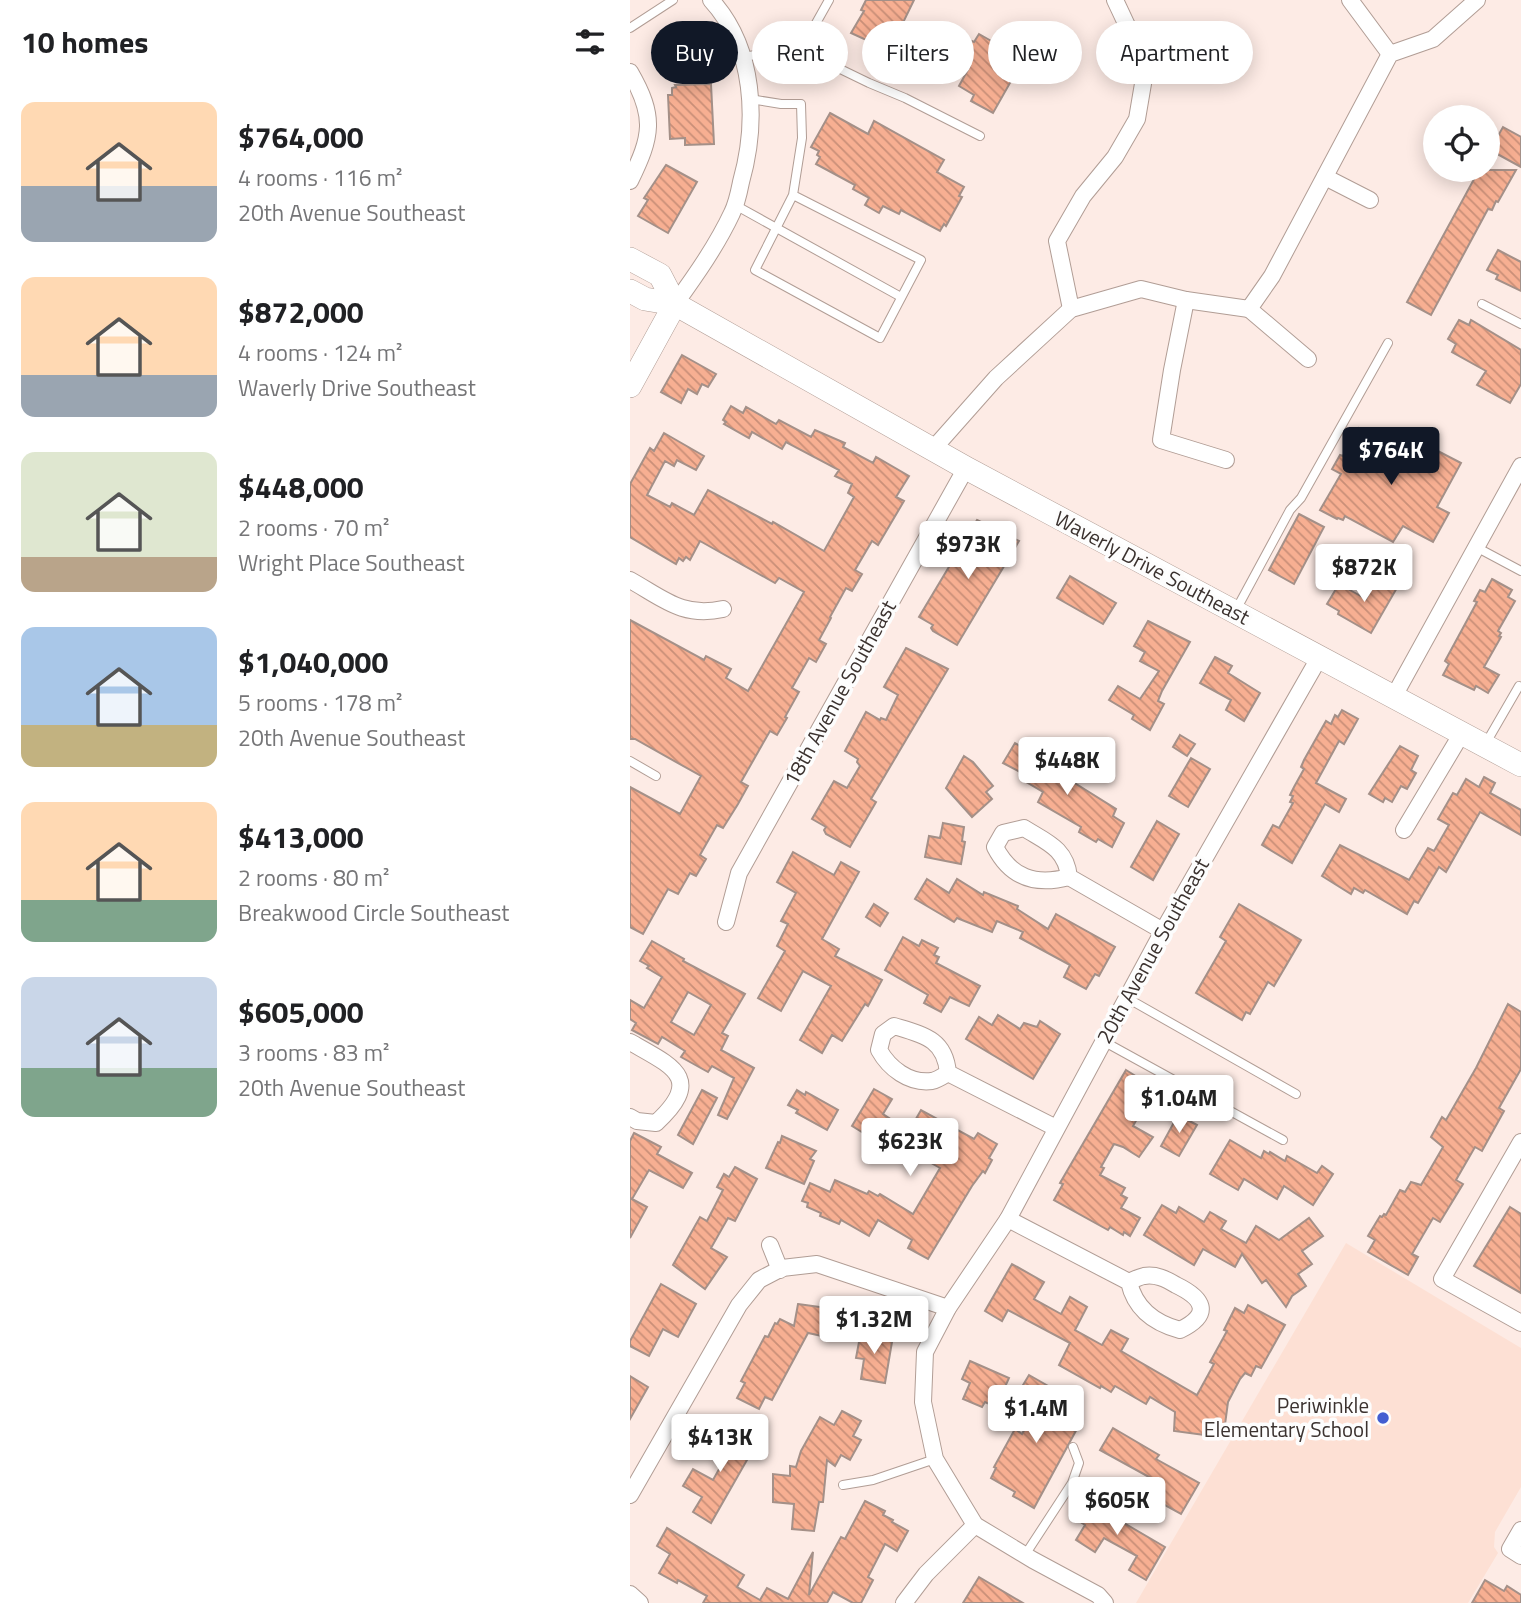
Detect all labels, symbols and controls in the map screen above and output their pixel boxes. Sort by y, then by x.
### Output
text: 10 homes [21,19,148,65]
chip: Buy [651,21,738,84]
chip: Rent [752,21,848,84]
chip: Filters [862,21,974,84]
chip: New [988,21,1082,84]
chip: Apartment [1096,21,1253,84]
icon: filters [571,23,609,61]
map controls [1423,105,1500,182]
button: locate [1423,105,1500,182]
text: $764,000 [238,114,364,160]
icon: home [77,130,161,214]
text: 4 rooms · 116 m² [238,160,402,195]
text: 20th Avenue Southeast [238,195,465,230]
text: $872,000 [238,289,364,335]
icon: home [77,305,161,389]
text: 4 rooms · 124 m² [238,335,402,370]
text: Waverly Drive Southeast [238,370,476,405]
pin: $764K [1342,428,1440,487]
text: $764K [1358,432,1424,467]
text: $448,000 [238,464,364,510]
icon: home [77,480,161,564]
street label: Waverly Drive Southeast [1049,502,1256,633]
text: 2 rooms · 70 m² [238,510,389,545]
pin: $973K [919,522,1017,581]
text: $973K [935,526,1001,561]
pin: $872K [1315,544,1413,604]
text: Wright Place Southeast [238,545,464,580]
text: $872K [1331,549,1397,584]
street label: 18th Avenue Southeast [775,593,904,791]
text: $1,040,000 [238,639,388,685]
icon: home [77,655,161,739]
text: 5 rooms · 178 m² [238,685,402,720]
text: 20th Avenue Southeast [238,720,465,755]
pin: $448K [1018,738,1116,797]
text: $448K [1034,742,1100,777]
text: $413,000 [238,814,364,860]
icon: home [77,830,161,914]
street label: 20th Avenue Southeast [1088,851,1217,1049]
text: 2 rooms · 80 m² [238,860,389,895]
text: Breakwood Circle Southeast [238,895,509,930]
text: $605,000 [238,989,364,1035]
icon: home [77,1005,161,1089]
text: 3 rooms · 83 m² [238,1035,389,1070]
text: 20th Avenue Southeast [238,1070,465,1105]
pin: $1.04M [1122,1076,1236,1135]
text: $1.04M [1140,1080,1218,1115]
pin: $623K [861,1118,959,1178]
text: $623K [877,1123,943,1158]
pin: $1.32M [817,1296,931,1356]
text: $1.32M [835,1301,913,1336]
pin: $1.4M [987,1386,1085,1445]
place label: Periwinkle Elementary School [1204,1389,1369,1445]
text: $1.4M [1004,1390,1068,1425]
marker: Periwinkle Elementary School [1375,1410,1391,1426]
pin: $413K [671,1414,769,1474]
text: $413K [687,1419,753,1454]
pin: $605K [1068,1478,1166,1537]
text: $605K [1084,1482,1150,1517]

